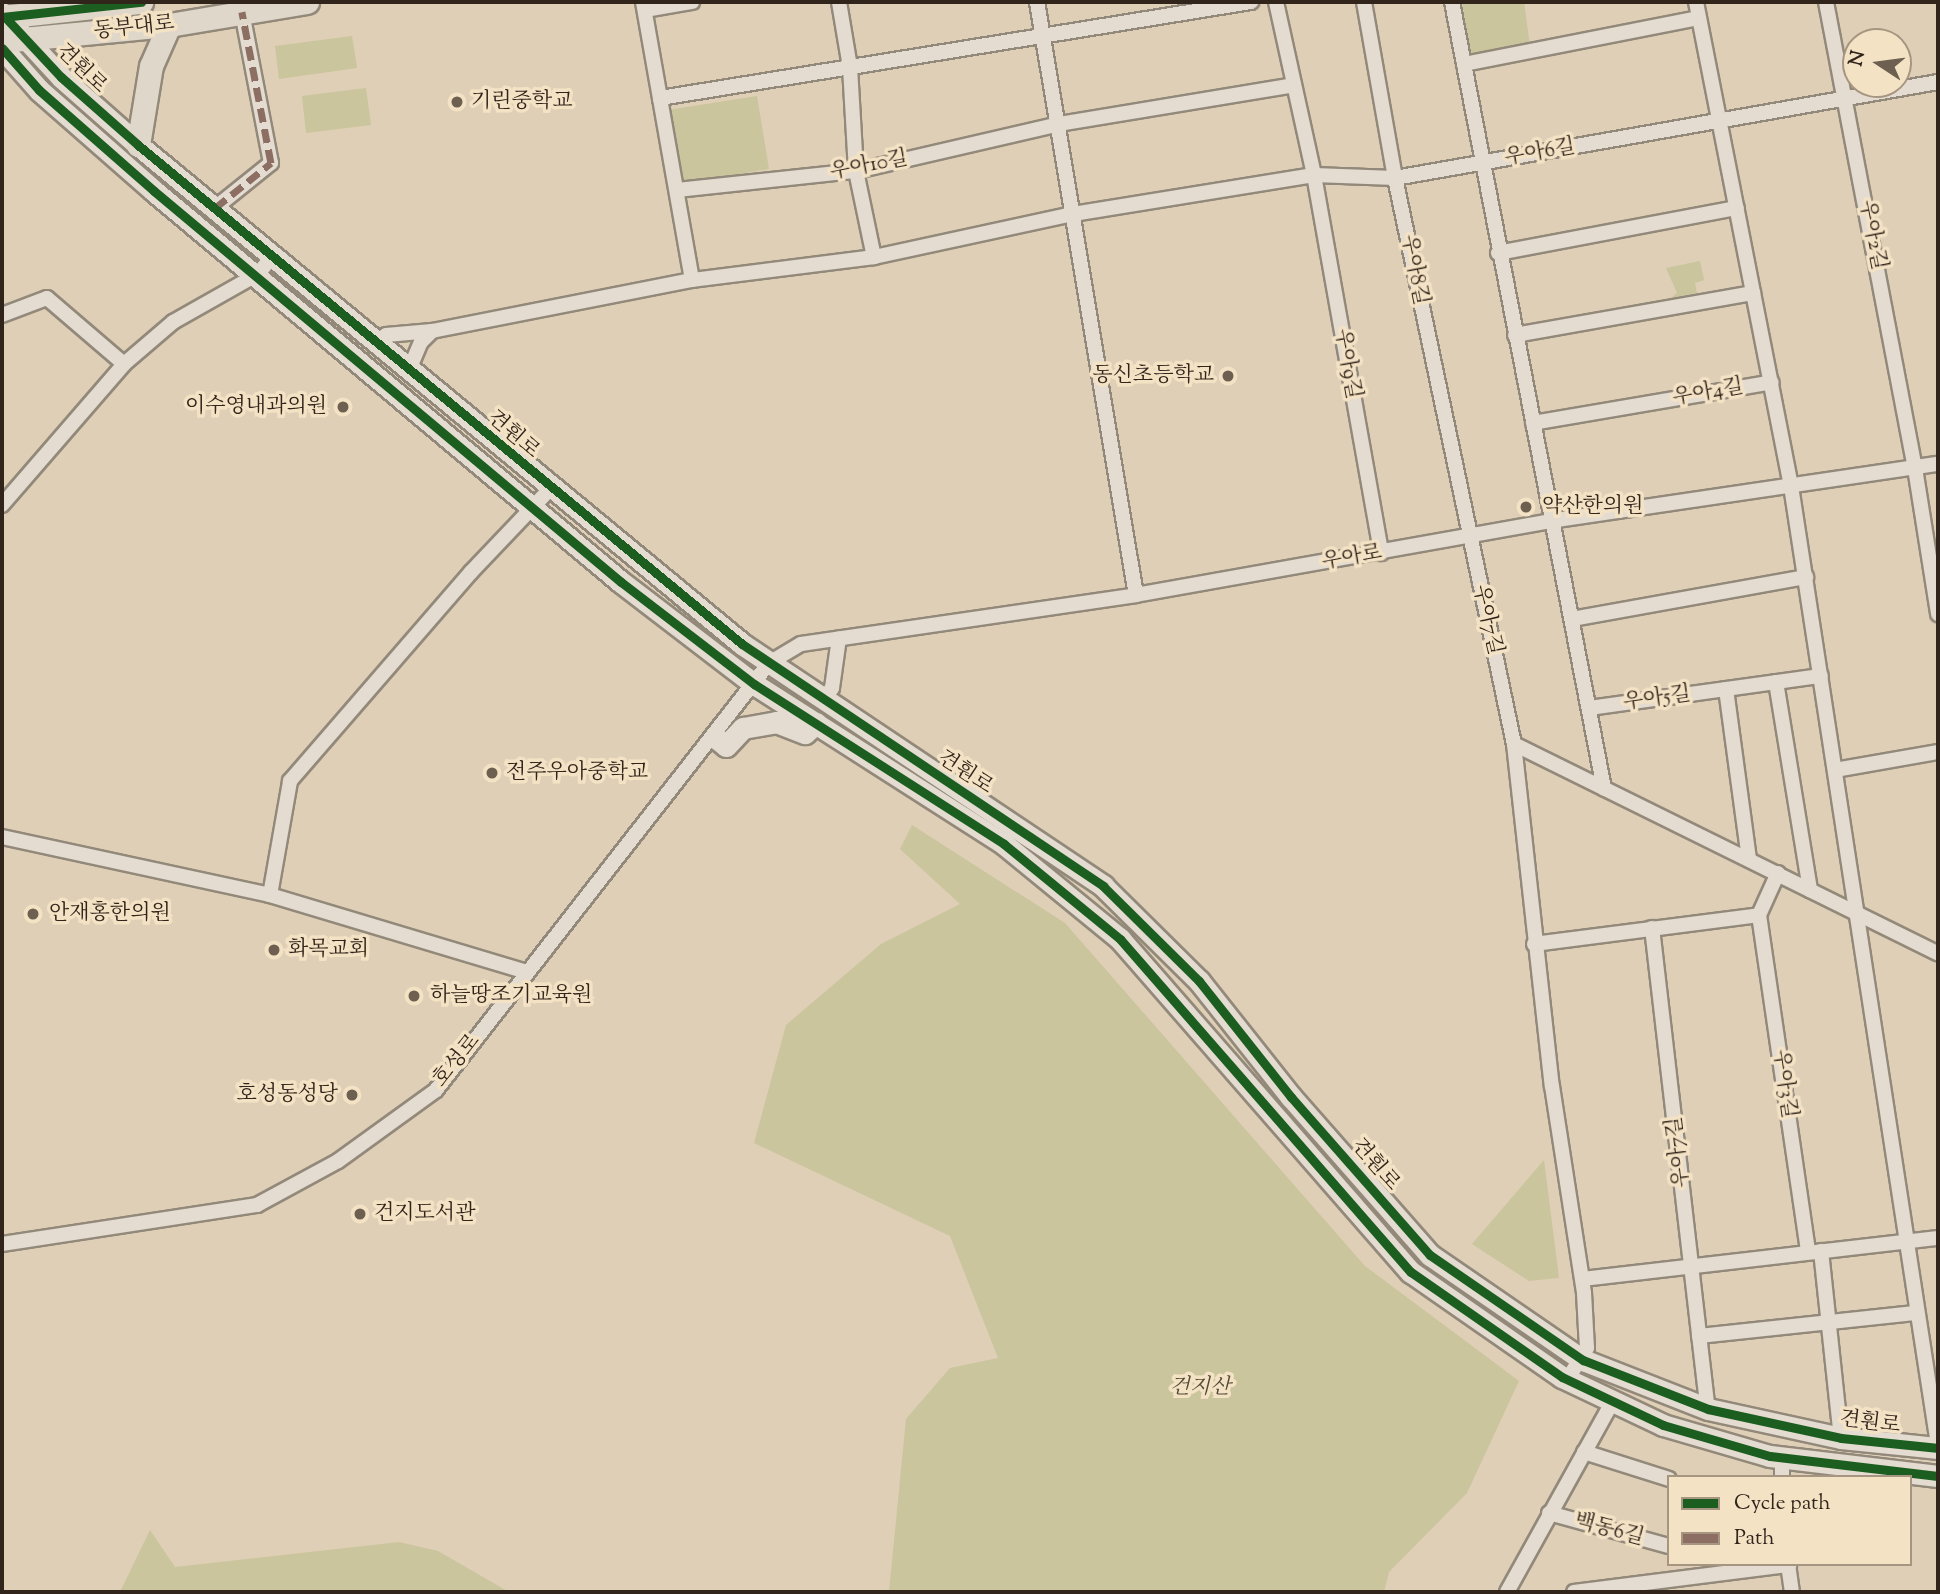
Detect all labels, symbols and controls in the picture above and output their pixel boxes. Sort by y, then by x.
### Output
street label: 동부대로 [92,11,176,45]
north arrow [1842,28,1912,98]
street label: 견훤로 [50,39,112,99]
text: N [1843,48,1873,69]
place label: 기린중학교 [471,89,572,115]
marker: 기린중학교 [449,94,465,110]
street label: 우아6길 [1503,134,1577,172]
street label: 우아10길 [828,146,910,186]
street label: 우아2길 [1853,198,1891,272]
street label: 우아8길 [1395,233,1433,307]
street label: 우아9길 [1328,327,1366,401]
place label: 동신초등학교 [1092,363,1214,389]
marker: 동신초등학교 [1220,368,1236,384]
street label: 우아4길 [1671,374,1745,412]
place label: 이수영내과의원 [185,394,327,420]
marker: 이수영내과의원 [333,397,353,417]
street label: 견훤로 [482,406,544,464]
place label: 약산한의원 [1542,494,1643,520]
marker: 약산한의원 [1516,497,1536,517]
street label: 우아로 [1320,540,1384,576]
street label: 우아7길 [1467,582,1507,658]
street label: 우아5길 [1622,682,1692,716]
street label: 견훤로 [933,746,997,800]
place label: 전주우아중학교 [506,760,648,786]
marker: 전주우아중학교 [484,765,500,781]
place label: 안재홍한의원 [49,901,171,927]
marker: 안재홍한의원 [23,904,43,924]
place label: 화목교회 [288,937,369,963]
marker: 화목교회 [266,942,282,958]
place label: 하늘땅조기교육원 [430,983,592,1009]
marker: 하늘땅조기교육원 [404,986,424,1006]
street label: 호성로 [428,1029,486,1093]
street label: 우아3길 [1767,1048,1801,1120]
place label: 호성동성당 [237,1082,338,1108]
marker: 호성동성당 [344,1087,360,1103]
street label: 우아7길 [1662,1115,1696,1189]
street label: 견훤로 [1346,1134,1404,1196]
place label: 건지도서관 [374,1201,475,1227]
marker: 건지도서관 [352,1206,368,1222]
park label: 건지산 [1170,1375,1230,1401]
street label: 견훤로 [1838,1407,1902,1439]
legend [1667,1475,1912,1566]
text: Cycle path [1734,1489,1831,1519]
street label: 백동6길 [1571,1509,1647,1551]
text: Path [1734,1524,1775,1554]

